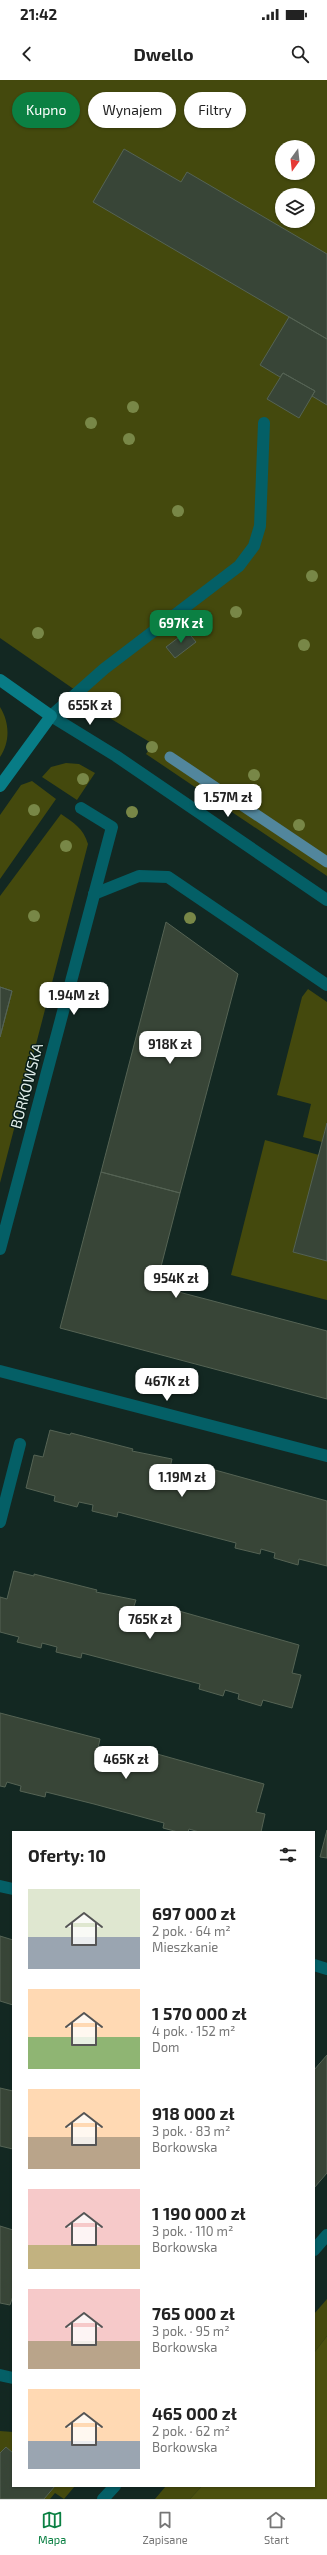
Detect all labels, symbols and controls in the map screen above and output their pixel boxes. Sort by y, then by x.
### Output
text: 21:42 [20,5,57,23]
icon: back [16,43,38,65]
text: Dwello [133,43,194,65]
icon: search [289,43,311,65]
chip: Kupno [12,92,80,128]
chip: Wynajem [88,92,176,128]
chip: Filtry [184,92,246,128]
north arrow [275,140,315,180]
map controls [275,140,315,228]
button: layers [275,188,315,228]
pin: 697K zł [144,610,218,644]
text: 697K zł [159,615,203,631]
pin: 655K zł [53,692,127,726]
text: 655K zł [68,697,112,713]
pin: 1.57M zł [187,784,269,818]
text: 1.57M zł [203,789,253,805]
pin: 1.94M zł [33,982,115,1016]
text: 1.94M zł [49,987,99,1003]
pin: 918K zł [133,1031,207,1065]
text: 918K zł [148,1036,192,1052]
street label: BORKOWSKA [6,1040,46,1131]
pin: 954K zł [139,1265,213,1299]
text: 954K zł [153,1270,199,1286]
pin: 467K zł [130,1368,204,1402]
text: 467K zł [144,1373,190,1389]
pin: 1.19M zł [141,1464,223,1498]
text: 1.19M zł [158,1469,206,1485]
pin: 765K zł [113,1606,187,1640]
text: 765K zł [128,1611,172,1627]
pin: 465K zł [89,1746,163,1780]
text: 465K zł [103,1751,149,1767]
icon: filters [277,1844,299,1866]
text: Oferty: 10 [28,1845,106,1865]
text: 697 000 zł [152,1903,236,1923]
icon: home [60,1905,108,1953]
text: 2 pok. · 64 m² [152,1923,231,1939]
text: Mieszkanie [152,1939,218,1955]
text: 1 570 000 zł [152,2003,247,2023]
icon: home [60,2005,108,2053]
text: 4 pok. · 152 m² [152,2023,235,2039]
text: Dom [152,2039,179,2055]
text: 918 000 zł [152,2103,235,2123]
icon: home [60,2105,108,2153]
text: 3 pok. · 83 m² [152,2123,230,2139]
text: Borkowska [152,2139,218,2155]
text: 1 190 000 zł [152,2203,246,2223]
icon: home [60,2205,108,2253]
text: 3 pok. · 110 m² [152,2223,233,2239]
text: Borkowska [152,2239,218,2255]
text: 765 000 zł [152,2303,235,2323]
icon: home [60,2305,108,2353]
text: 3 pok. · 95 m² [152,2323,230,2339]
text: Borkowska [152,2339,218,2355]
text: 465 000 zł [152,2403,237,2423]
icon: home [60,2405,108,2453]
text: 2 pok. · 62 m² [152,2423,230,2439]
text: Borkowska [152,2439,218,2455]
tab: Mapa [38,2509,66,2546]
tab: Zapisane [142,2509,188,2546]
tab: Start [264,2509,289,2546]

